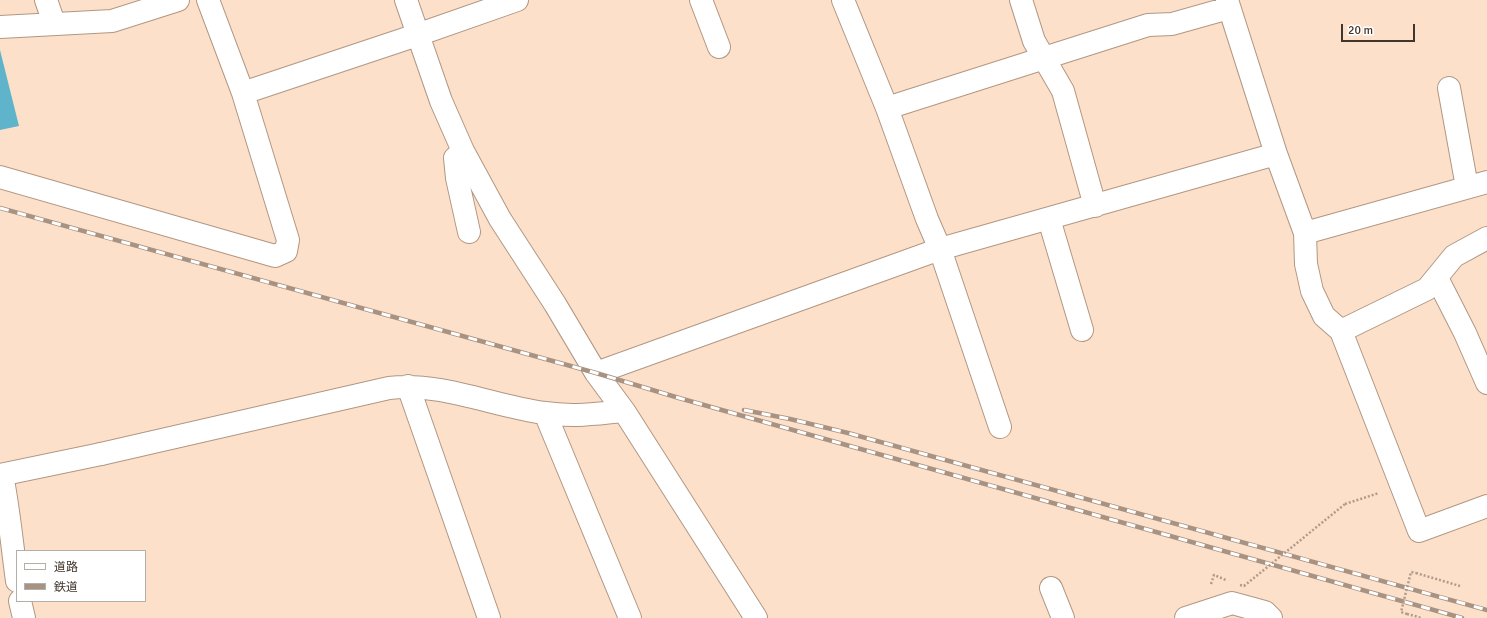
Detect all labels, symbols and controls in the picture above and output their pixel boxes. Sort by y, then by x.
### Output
scale bar [1343,16,1417,42]
text: 20 m [1348,23,1373,38]
legend [16,550,146,602]
text: 道路 [54,560,78,575]
text: 鉄道 [54,580,78,595]

